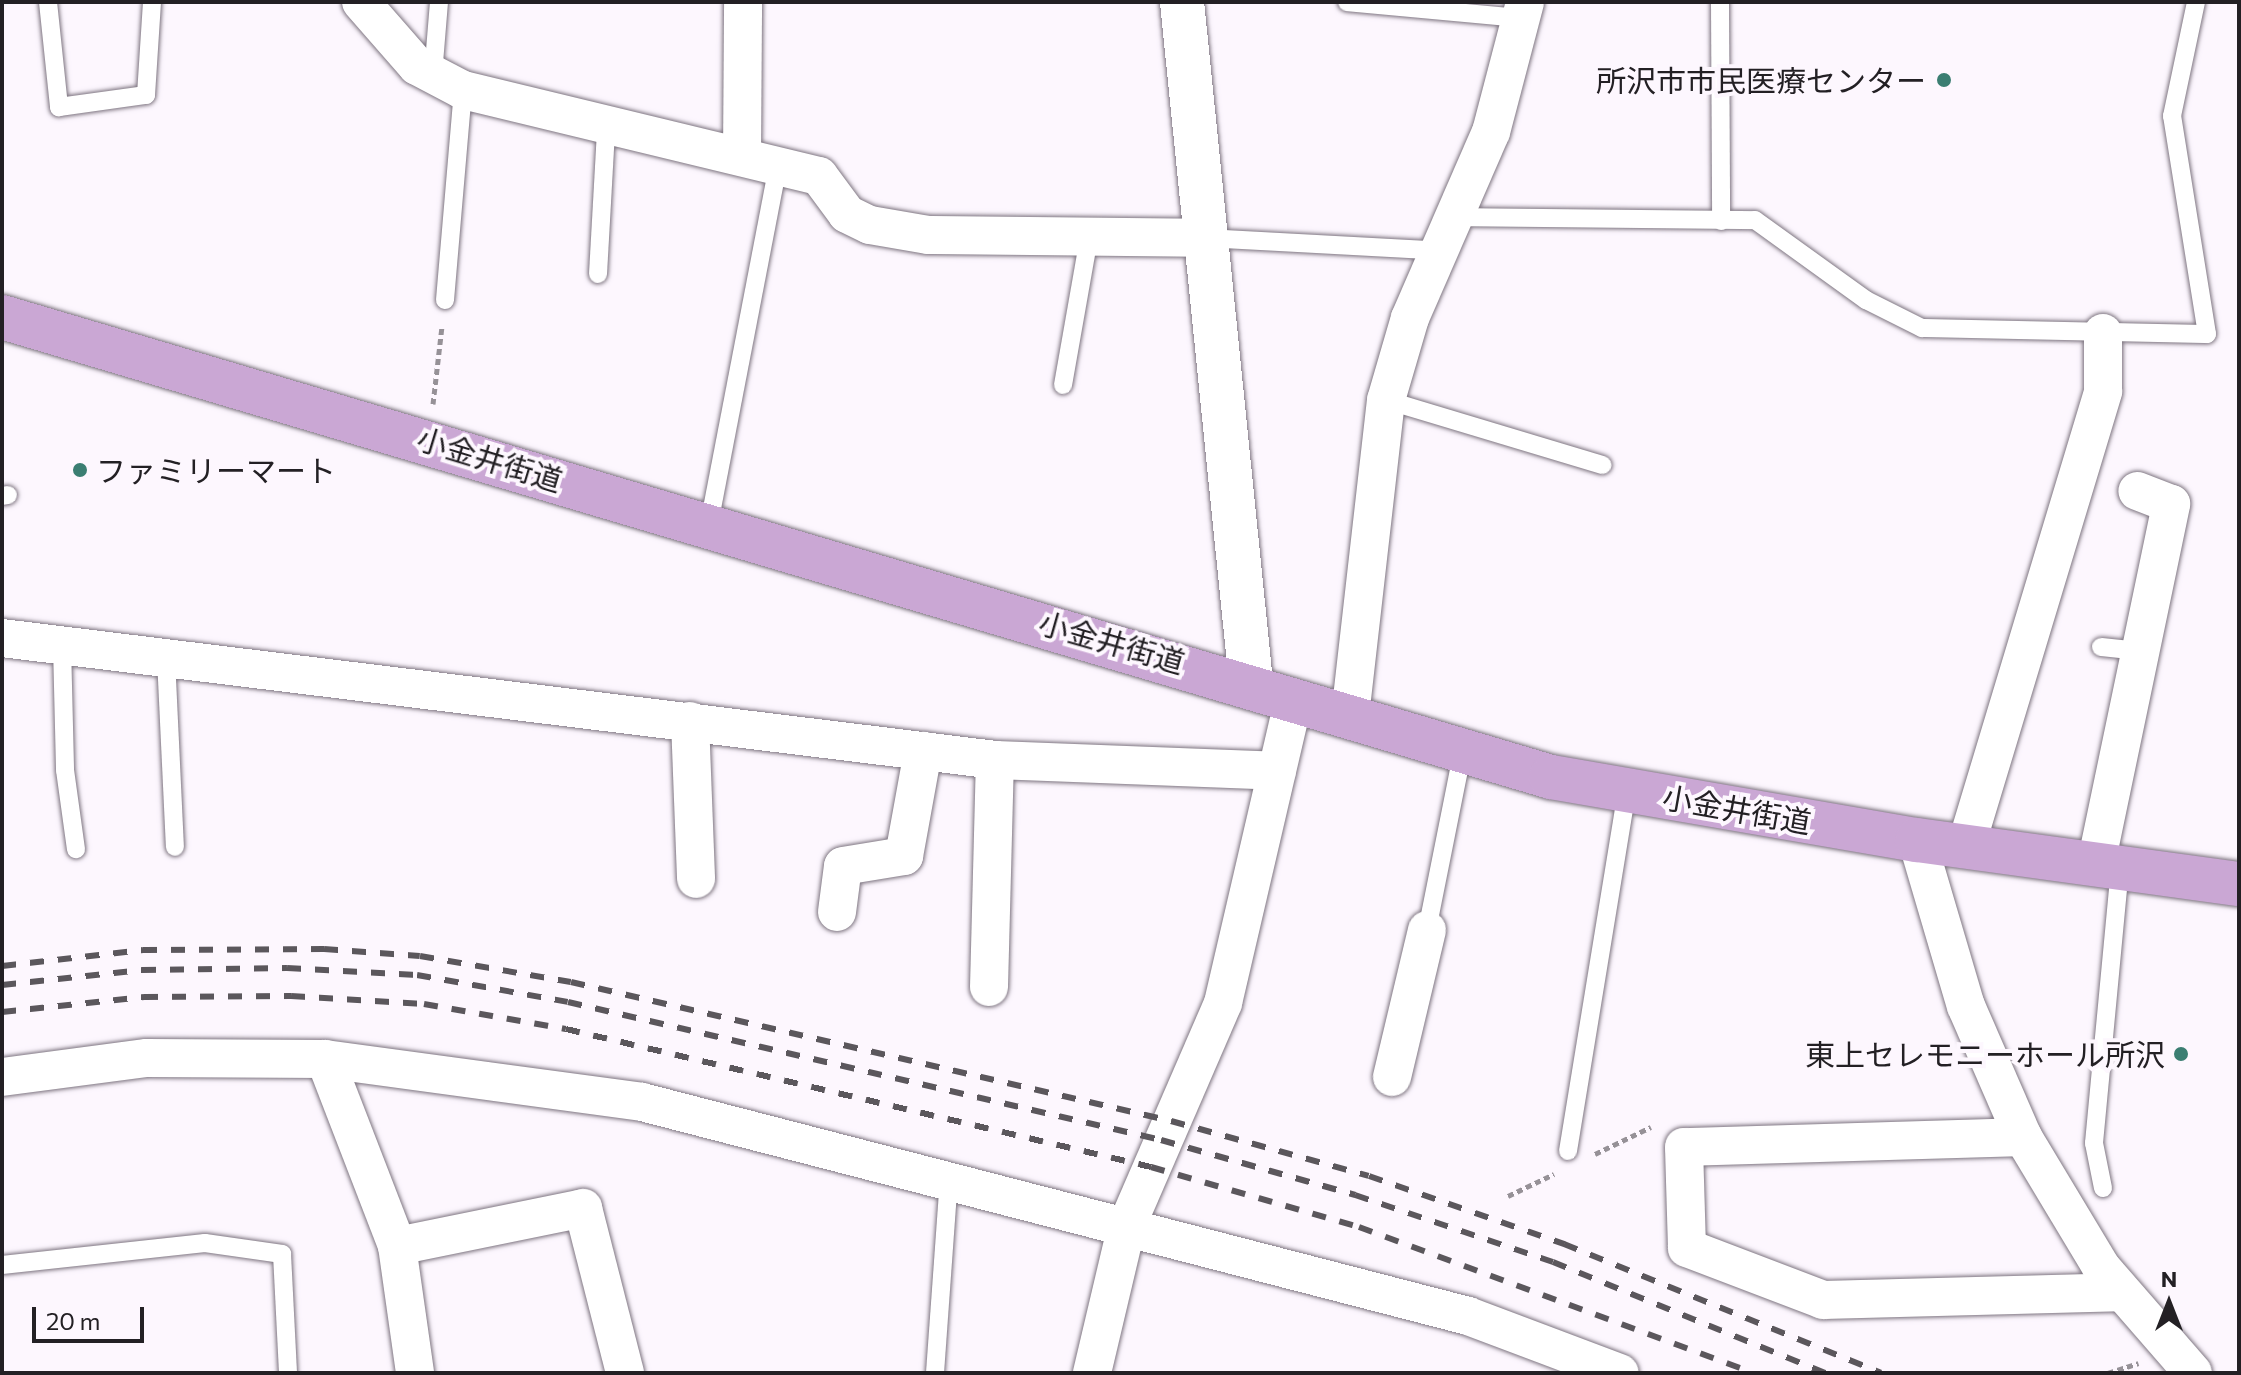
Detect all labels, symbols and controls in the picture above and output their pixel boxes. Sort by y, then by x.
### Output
place label: 所沢市市民医療センター [1596,62,1926,98]
marker: 所沢市市民医療センター [1933,69,1955,91]
street label: 小金井街道 [413,420,567,498]
place label: ファミリーマート [96,452,336,488]
marker: ファミリーマート [71,461,89,479]
street label: 小金井街道 [1035,604,1189,680]
street label: 小金井街道 [1660,778,1814,840]
place label: 東上セレモニーホール所沢 [1805,1036,2165,1072]
marker: 東上セレモニーホール所沢 [2172,1045,2190,1063]
north arrow [2129,1263,2209,1343]
text: N [2161,1265,2177,1292]
scale bar [36,1291,148,1341]
text: 20 m [46,1306,100,1335]

